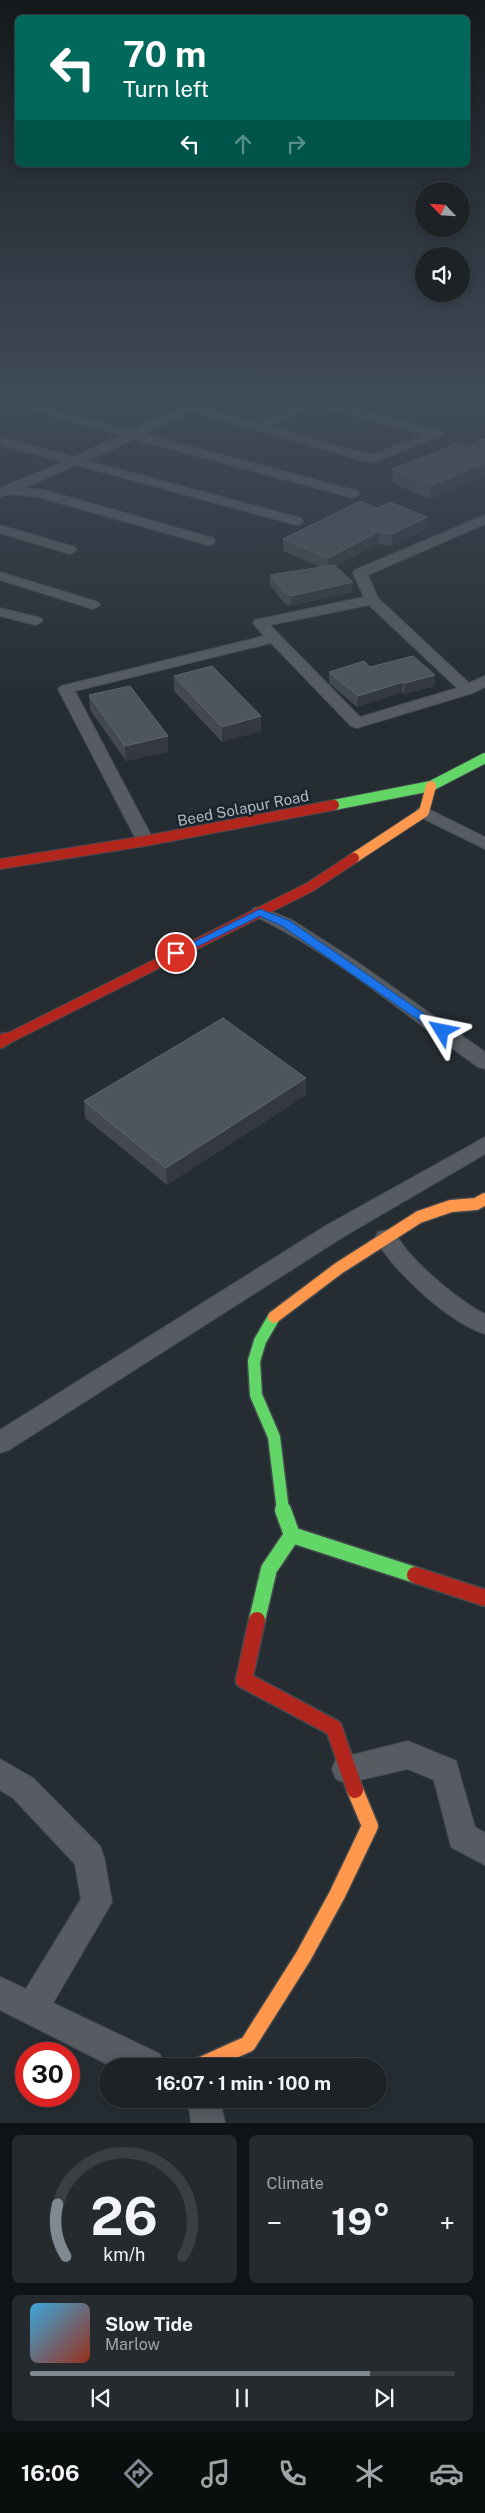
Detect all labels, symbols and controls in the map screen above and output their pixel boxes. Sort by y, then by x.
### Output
text: 70 m [123,34,206,75]
icon: left [40,35,105,100]
text: Turn left [123,76,209,102]
icon: left [176,130,204,158]
icon: ahead [229,130,257,158]
icon: right [282,130,310,158]
north arrow [415,182,470,238]
map controls [415,182,470,302]
button: sound [415,247,470,302]
street label: Beed Solapur Road [176,787,310,829]
pin [155,932,197,974]
icon: arrive [162,939,190,967]
position arrow [415,1004,467,1056]
speed limit sign: 30 [15,2042,80,2107]
text: 16:07 · 1 min · 100 m [155,2072,331,2094]
text: Climate [267,2174,324,2193]
text: 26 [91,2186,158,2247]
text: 19° [331,2199,390,2244]
text: − [267,2206,282,2239]
text: + [439,2206,455,2239]
text: km/h [103,2244,145,2265]
text: Slow Tide [105,2313,193,2335]
text: Marlow [105,2335,160,2354]
icon: previous [87,2384,115,2412]
icon: pause [228,2384,256,2412]
icon: next [370,2384,398,2412]
icon: directions [121,2456,156,2491]
icon: music [198,2456,233,2491]
icon: phone [275,2456,310,2491]
icon: climate [352,2456,387,2491]
icon: car [429,2456,464,2491]
text: 16:06 [21,2460,79,2486]

